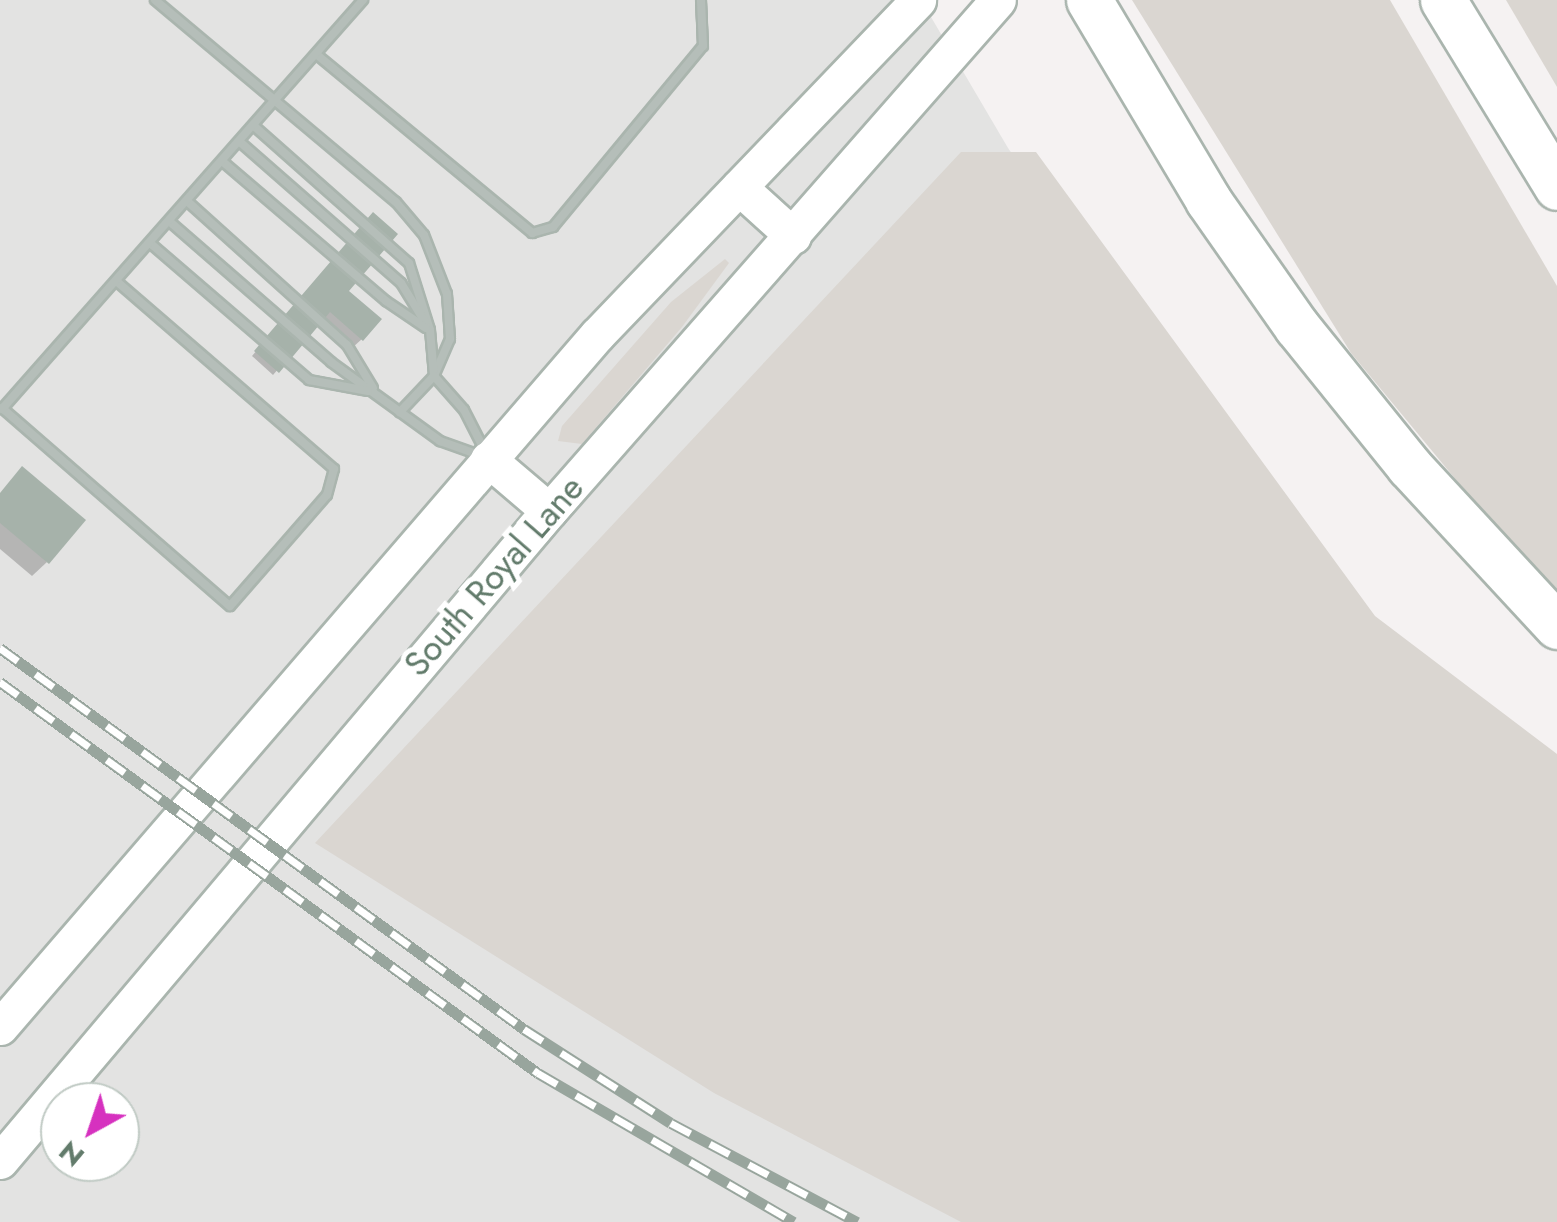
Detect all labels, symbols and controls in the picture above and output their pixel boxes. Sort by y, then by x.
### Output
street label: South Royal Lane [396,467,592,685]
north arrow [40,1082,140,1182]
text: N [50,1131,93,1177]

